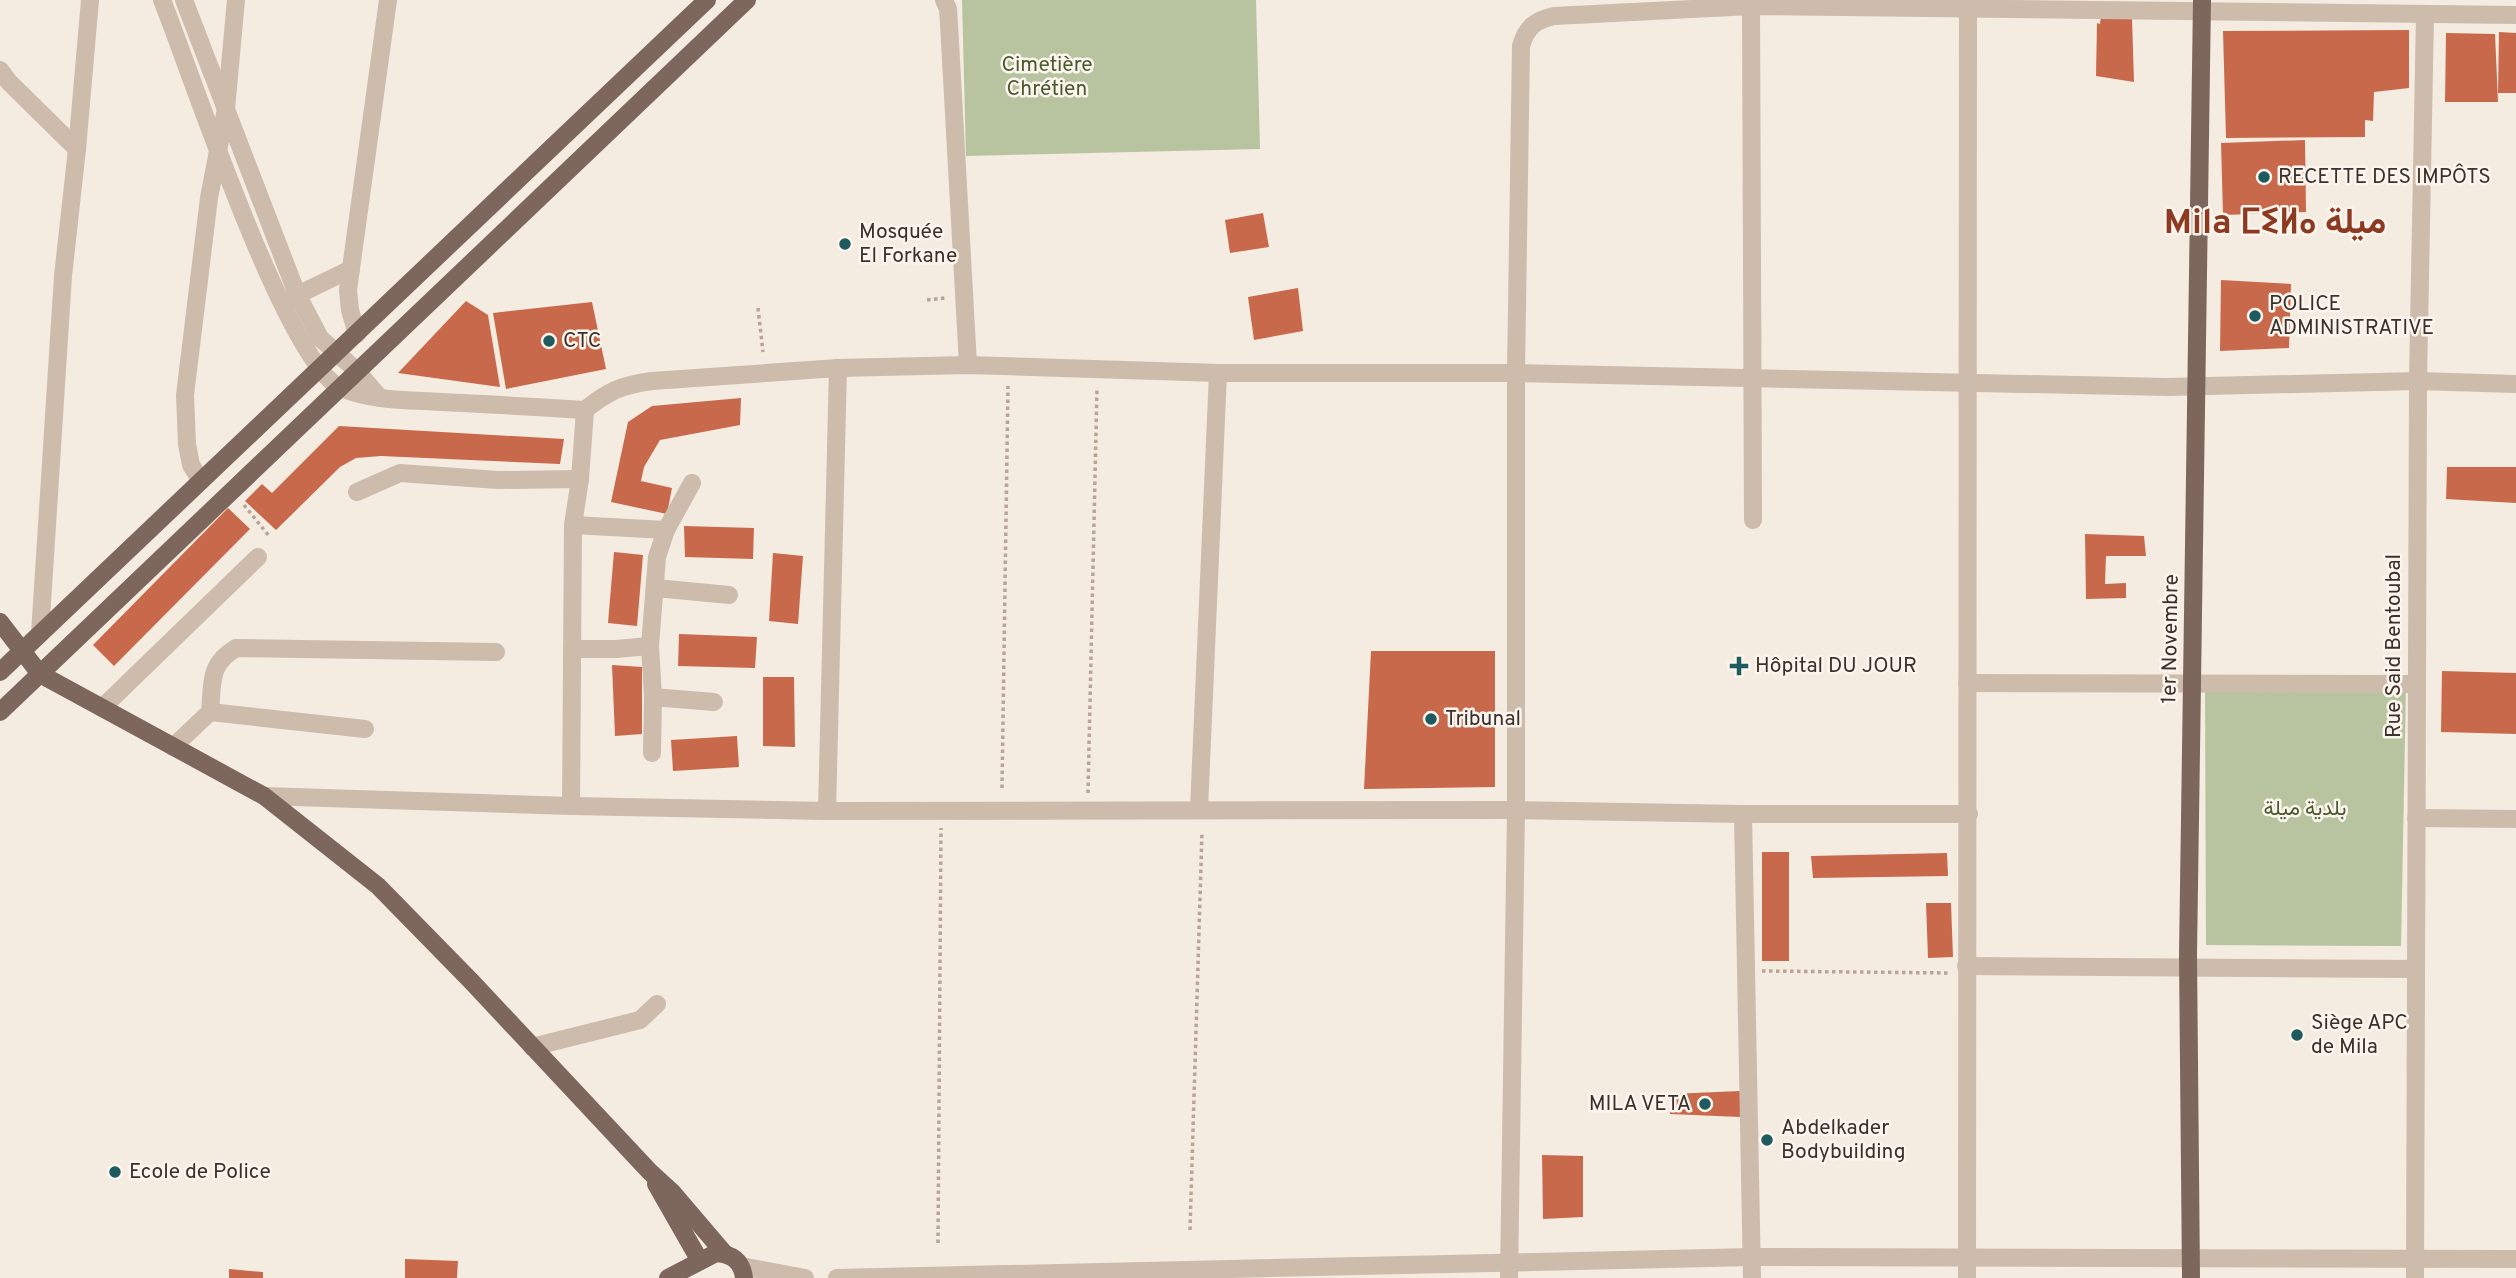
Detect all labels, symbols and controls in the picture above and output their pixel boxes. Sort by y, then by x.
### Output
park label: Cimetière Chrétien [1001,52,1093,103]
place label: RECETTE DES IMPÔTS [2278,163,2491,191]
marker: RECETTE DES IMPÔTS [2256,169,2272,185]
district label: Mila ⵎⵉⵍⴰ ميلة [2164,202,2386,246]
place label: Mosquée El Forkane [859,219,957,270]
marker: Mosquée El Forkane [837,236,853,252]
place label: POLICE ADMINISTRATIVE [2269,291,2434,342]
marker: POLICE ADMINISTRATIVE [2247,308,2263,324]
place label: CTC [563,328,601,355]
marker: CTC [541,333,557,349]
street label: Rue Said Bentoubal [2381,554,2408,738]
street label: 1er Novembre [2156,574,2186,704]
place label: Hôpital DU JOUR [1755,653,1917,680]
marker: Hôpital DU JOUR [1729,656,1749,676]
place label: Tribunal [1445,706,1521,733]
marker: Tribunal [1423,711,1439,727]
park label: بلدية ميلة [2264,796,2346,823]
place label: Siège APC de Mila [2311,1010,2408,1061]
marker: Siège APC de Mila [2289,1027,2305,1043]
place label: MILA VETA [1589,1091,1691,1118]
marker: MILA VETA [1697,1096,1713,1112]
place label: Abdelkader Bodybuilding [1781,1115,1906,1166]
marker: Abdelkader Bodybuilding [1759,1132,1775,1148]
place label: Ecole de Police [129,1159,271,1186]
marker: Ecole de Police [107,1164,123,1180]

